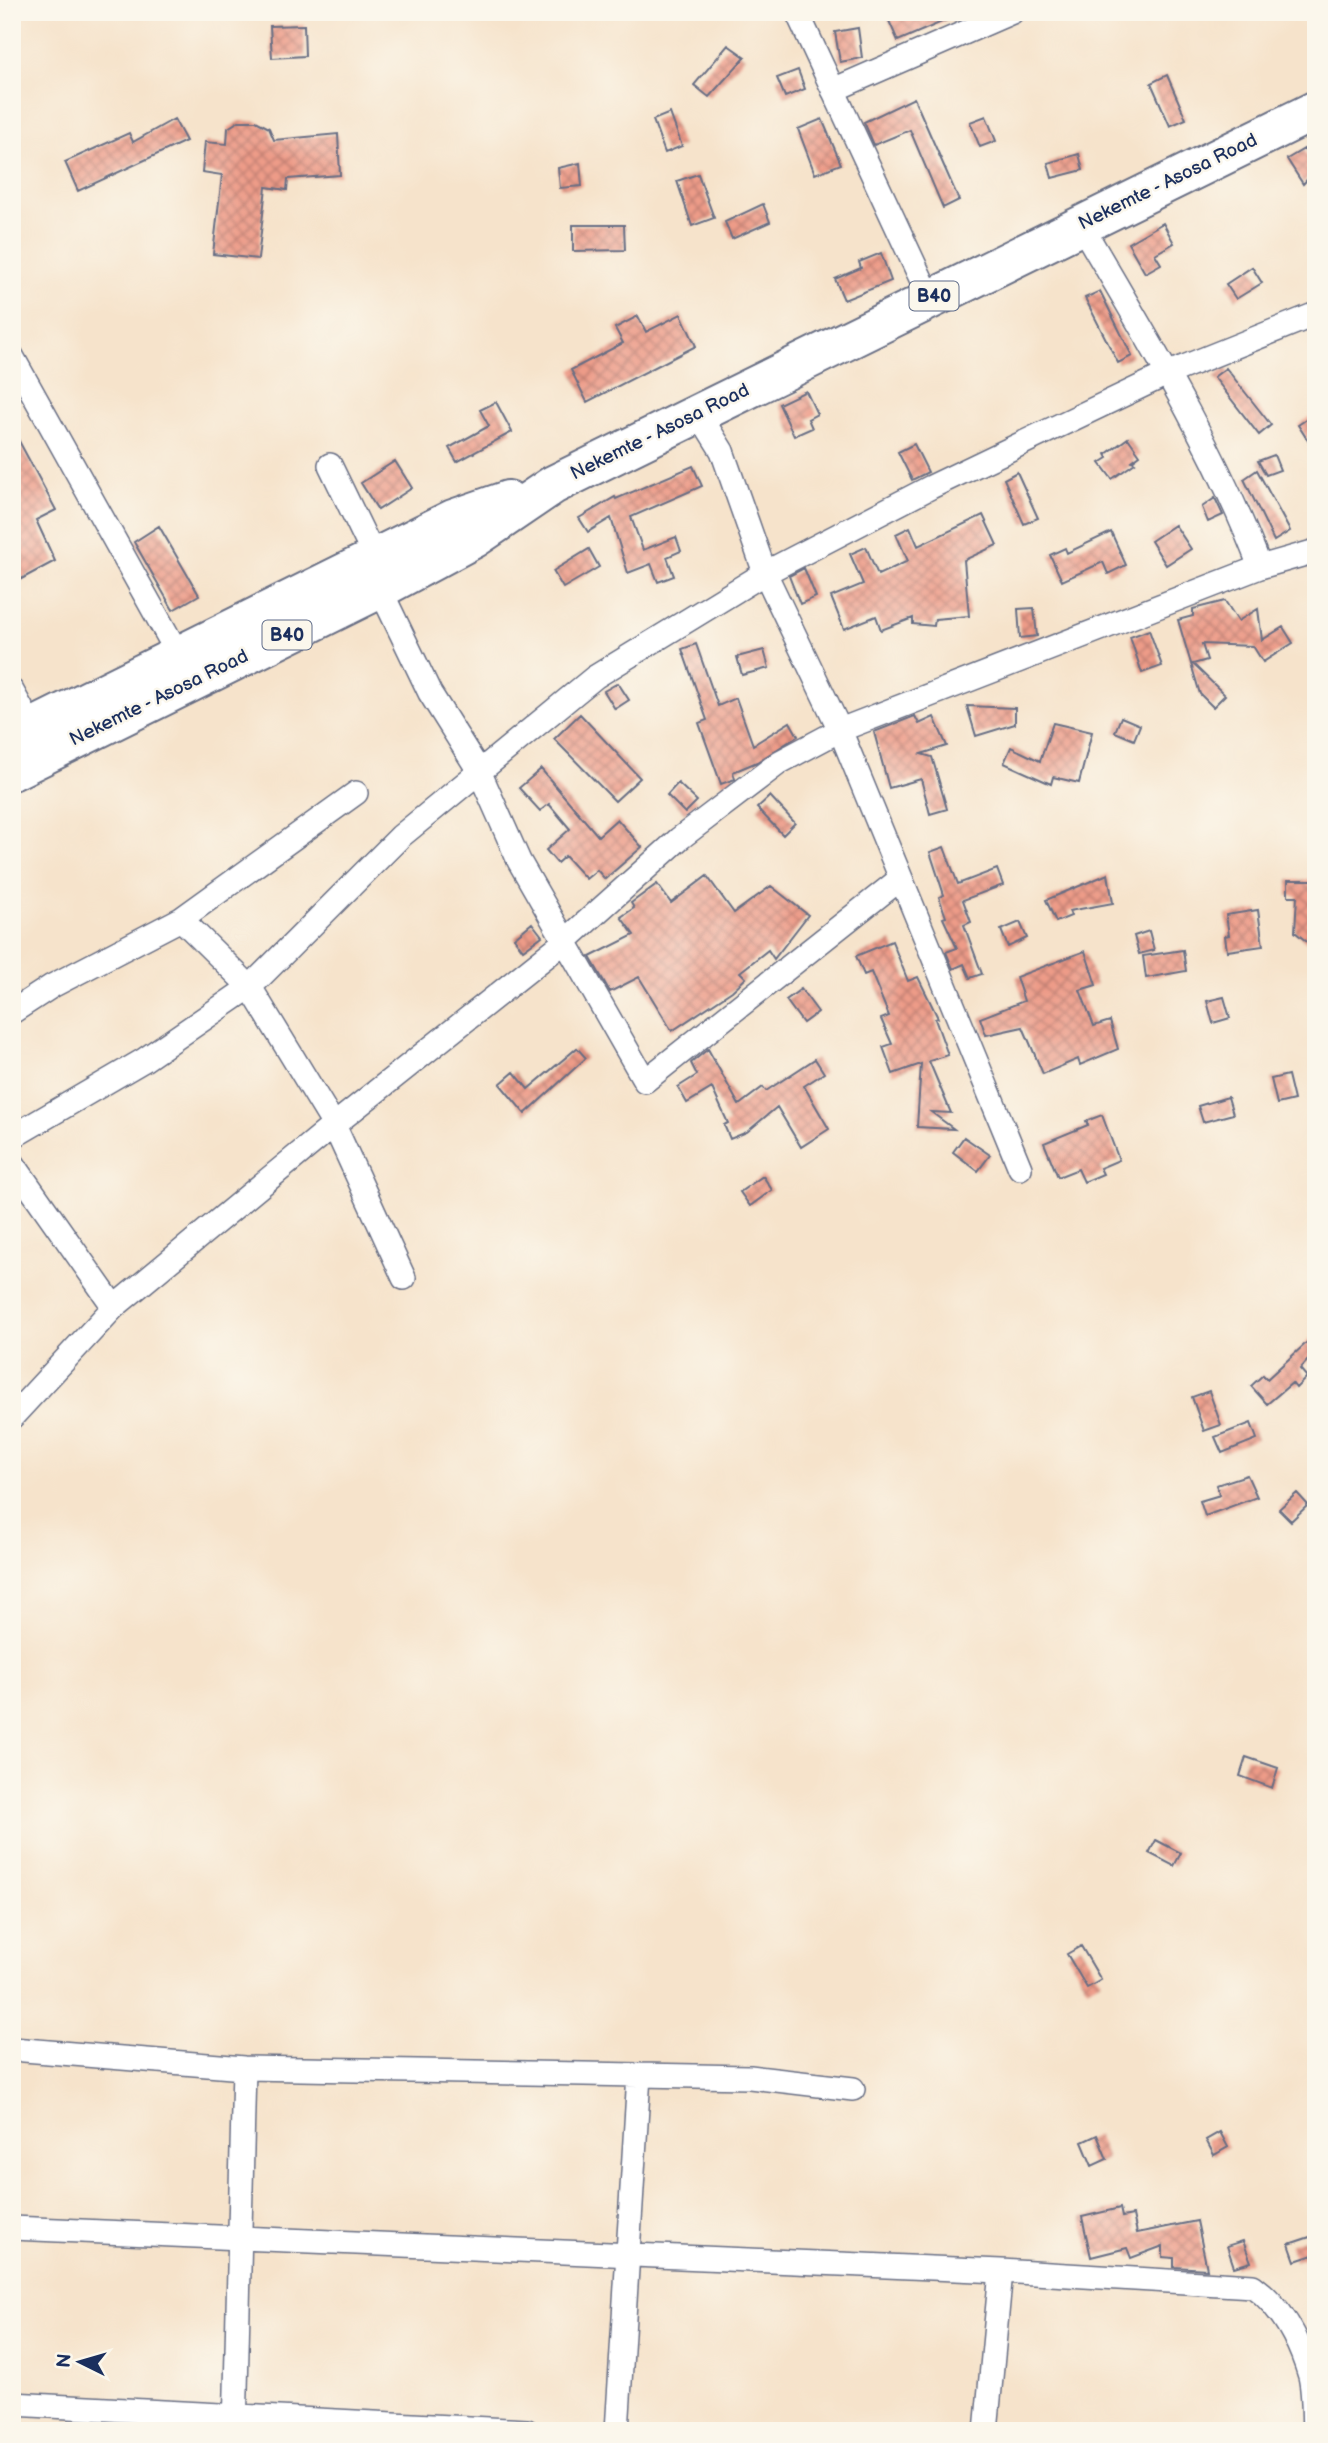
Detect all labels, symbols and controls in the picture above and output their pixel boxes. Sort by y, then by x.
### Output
street label: Nekemte - Asosa Road [1075,129,1261,235]
road number: B40 [909,282,958,310]
street label: Nekemte - Asosa Road [567,379,753,485]
road number: B40 [262,620,312,650]
street label: Nekemte - Asosa Road [66,645,252,751]
north arrow [46,2328,116,2398]
text: N [52,2353,77,2369]

